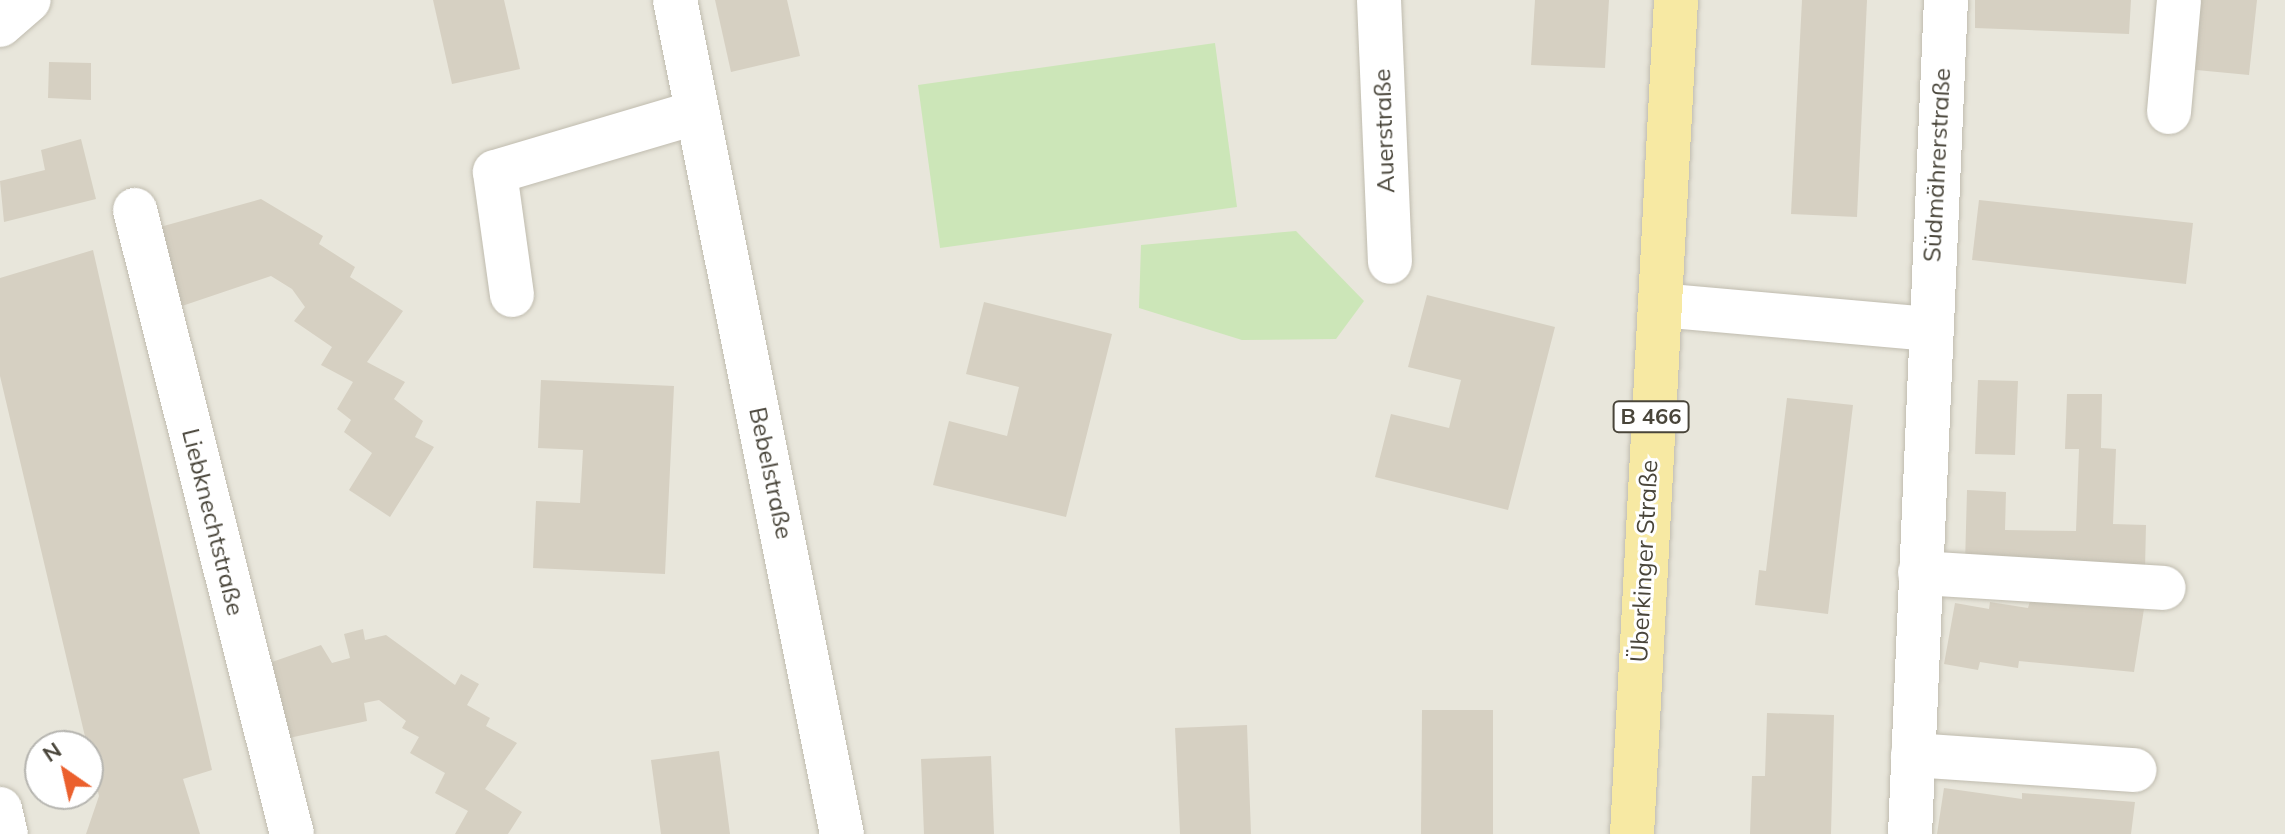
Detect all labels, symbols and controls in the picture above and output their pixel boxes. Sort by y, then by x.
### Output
street label: Südmährerstraße [1918,67,1956,263]
street label: Auerstraße [1367,68,1401,194]
road number: B 466 [1611,399,1691,435]
street label: Bebelstraße [743,404,799,542]
street label: Liebknechtstraße [176,426,250,618]
street label: Überkinger Straße [1624,459,1664,663]
north arrow [24,730,104,810]
text: N [37,736,66,768]

